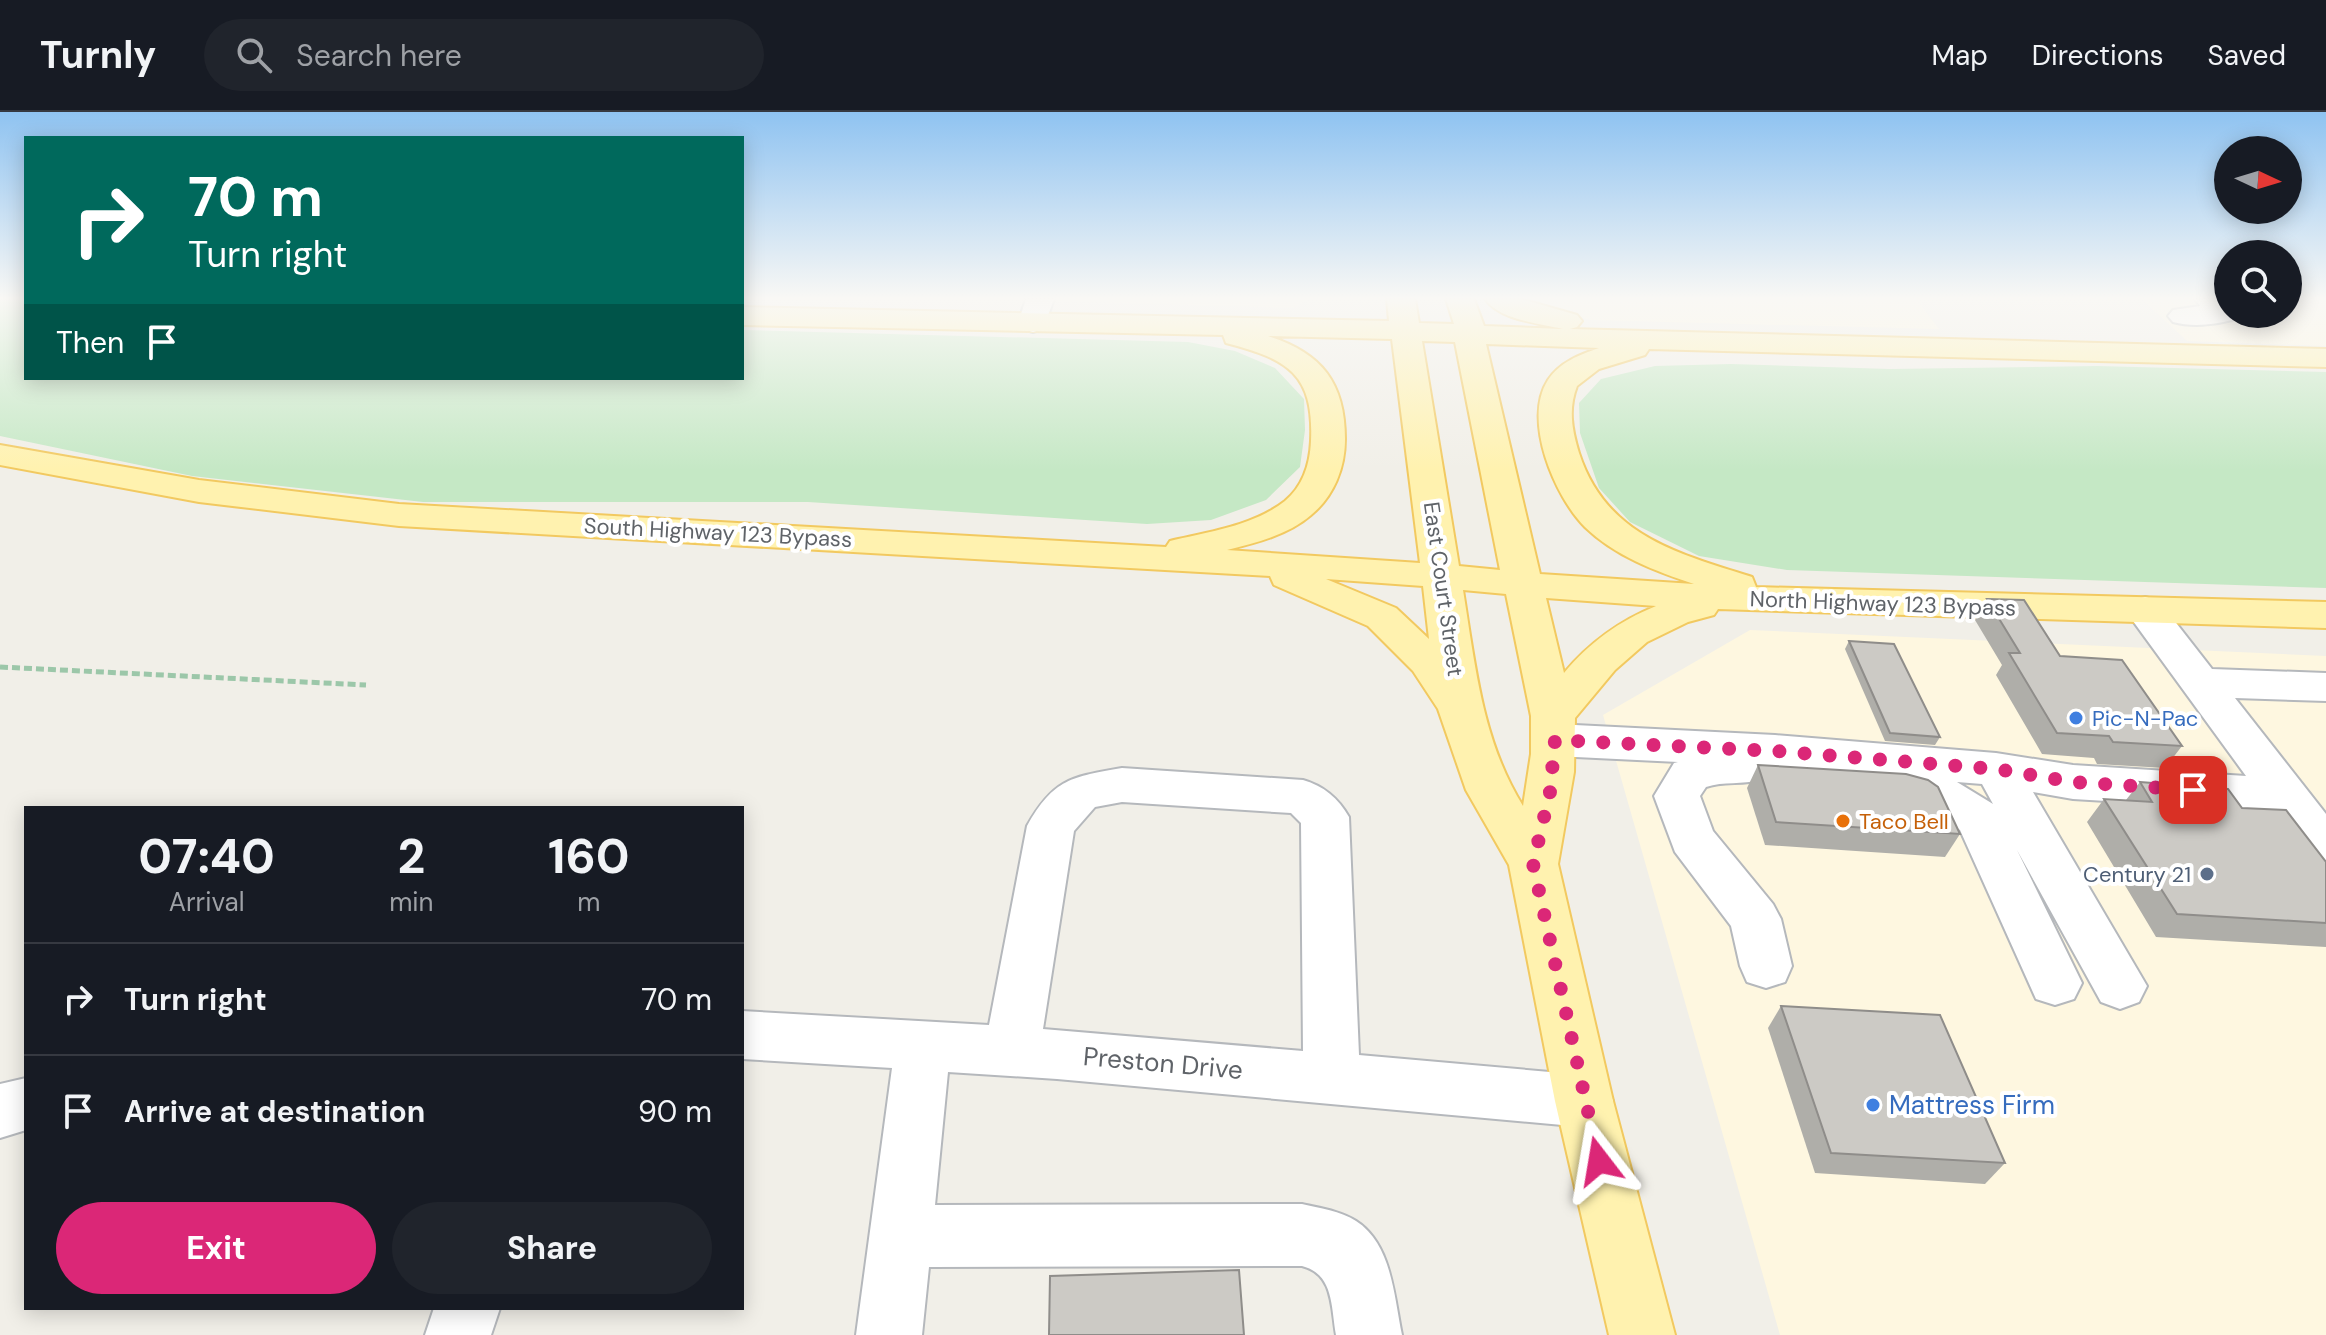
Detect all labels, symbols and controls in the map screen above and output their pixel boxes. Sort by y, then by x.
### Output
search box [204,19,764,91]
text: Turnly [40,30,156,80]
icon: search [232,33,276,77]
text: Search here [296,36,462,75]
text: Map [1931,37,1988,74]
text: Directions [2032,37,2164,74]
text: Saved [2208,37,2286,74]
north arrow [2214,136,2302,224]
map controls [2214,136,2302,328]
text: 70 m [188,160,323,233]
icon: right [56,168,160,272]
text: Turn right [188,231,347,278]
button: search [2214,240,2302,328]
icon: arrive [140,320,184,364]
text: Then [56,323,124,362]
street label: East Court Street [1417,500,1470,678]
street label: South Highway 123 Bypass [583,511,853,554]
street label: North Highway 123 Bypass [1749,584,2017,623]
place label: Pic-N-Pac [2092,704,2198,733]
marker: Pic-N-Pac [2067,709,2085,727]
pin [2159,756,2227,824]
icon: arrive [2171,768,2215,812]
place label: Taco Bell [1859,807,1949,836]
marker: Taco Bell [1834,812,1852,830]
text: 07:40 [138,825,275,888]
text: 2 [398,825,425,888]
text: 160 [548,825,630,888]
place label: Century 21 [2083,860,2191,889]
marker: Century 21 [2198,865,2216,883]
text: Arrival [169,885,244,919]
text: min [389,885,434,919]
text: m [577,885,600,919]
icon: right [56,977,100,1021]
text: Turn right [124,980,267,1019]
text: 70 m [641,980,712,1019]
street label: Preston Drive [1082,1039,1244,1087]
place label: Mattress Firm [1889,1088,2055,1122]
icon: arrive [56,1089,100,1133]
text: Arrive at destination [124,1092,425,1131]
text: 90 m [638,1092,712,1131]
marker: Mattress Firm [1864,1096,1882,1114]
position arrow [1557,1119,1641,1203]
button: Exit [56,1202,376,1294]
button: Share [392,1202,712,1294]

